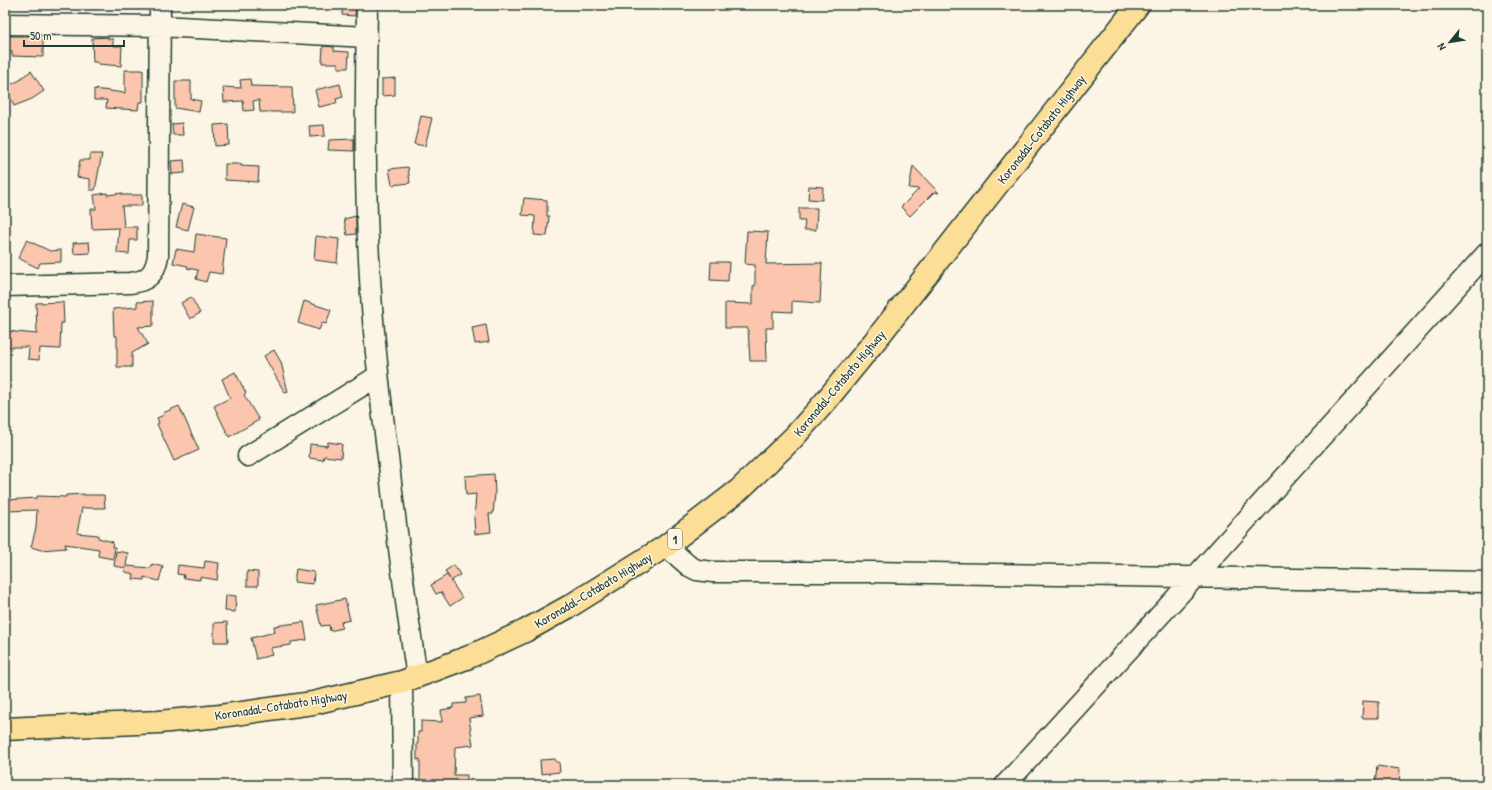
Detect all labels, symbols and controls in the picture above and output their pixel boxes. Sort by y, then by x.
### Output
scale bar [24,22,124,48]
north arrow [1430,22,1470,62]
text: 50 m [30,27,51,44]
text: N [1434,41,1449,53]
street label: Koronadal-Cotabato Highway [993,70,1090,187]
street label: Koronadal-Cotabato Highway [789,325,889,440]
road number: 1 [668,529,682,549]
street label: Koronadal-Cotabato Highway [531,548,656,632]
street label: Koronadal-Cotabato Highway [213,686,349,724]

